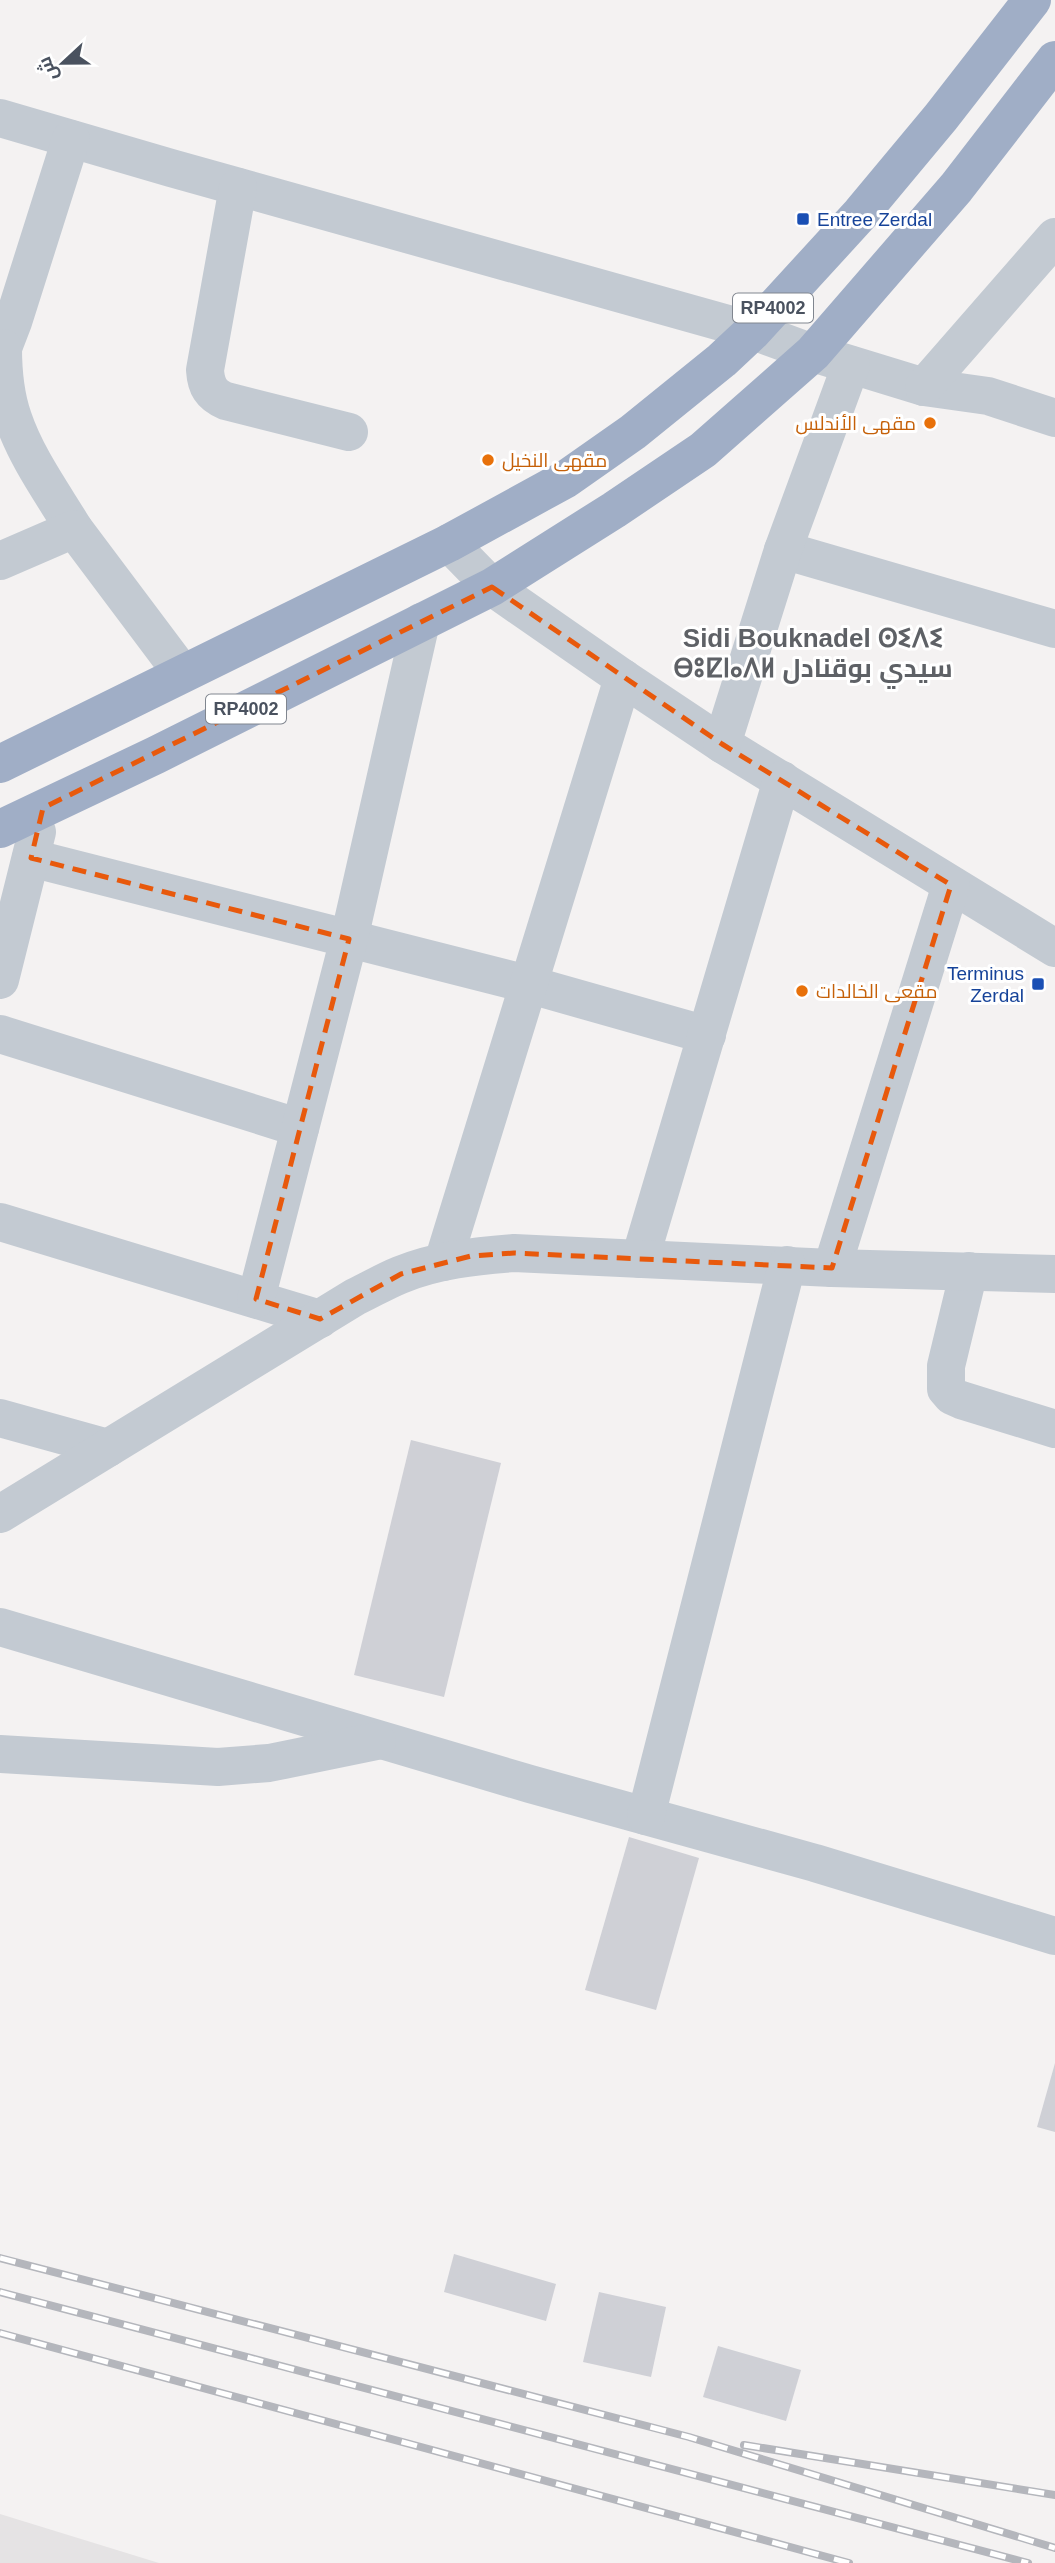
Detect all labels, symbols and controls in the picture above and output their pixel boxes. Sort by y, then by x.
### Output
north arrow [28,28,98,98]
text: ش [33,54,63,84]
place label: Entree Zerdal [817,209,932,230]
marker: Entree Zerdal [795,211,811,227]
road number: RP4002 [733,294,813,322]
place label: مقهى الأندلس [796,413,916,435]
marker: مقهى الأندلس [922,415,938,431]
place label: مقهى النخيل [502,450,607,472]
marker: مقهى النخيل [480,452,496,468]
district label: Sidi Bouknadel ⵙⵉⴷⵉ ⴱⵓⵇⵏⴰⴷⵍ سيدي بوقنادل [673,623,953,689]
road number: RP4002 [206,694,286,724]
place label: Terminus Zerdal [947,963,1024,1006]
marker: Terminus Zerdal [1030,976,1046,992]
place label: مقعى الخالدات [816,981,937,1003]
marker: مقعى الخالدات [794,983,810,999]

